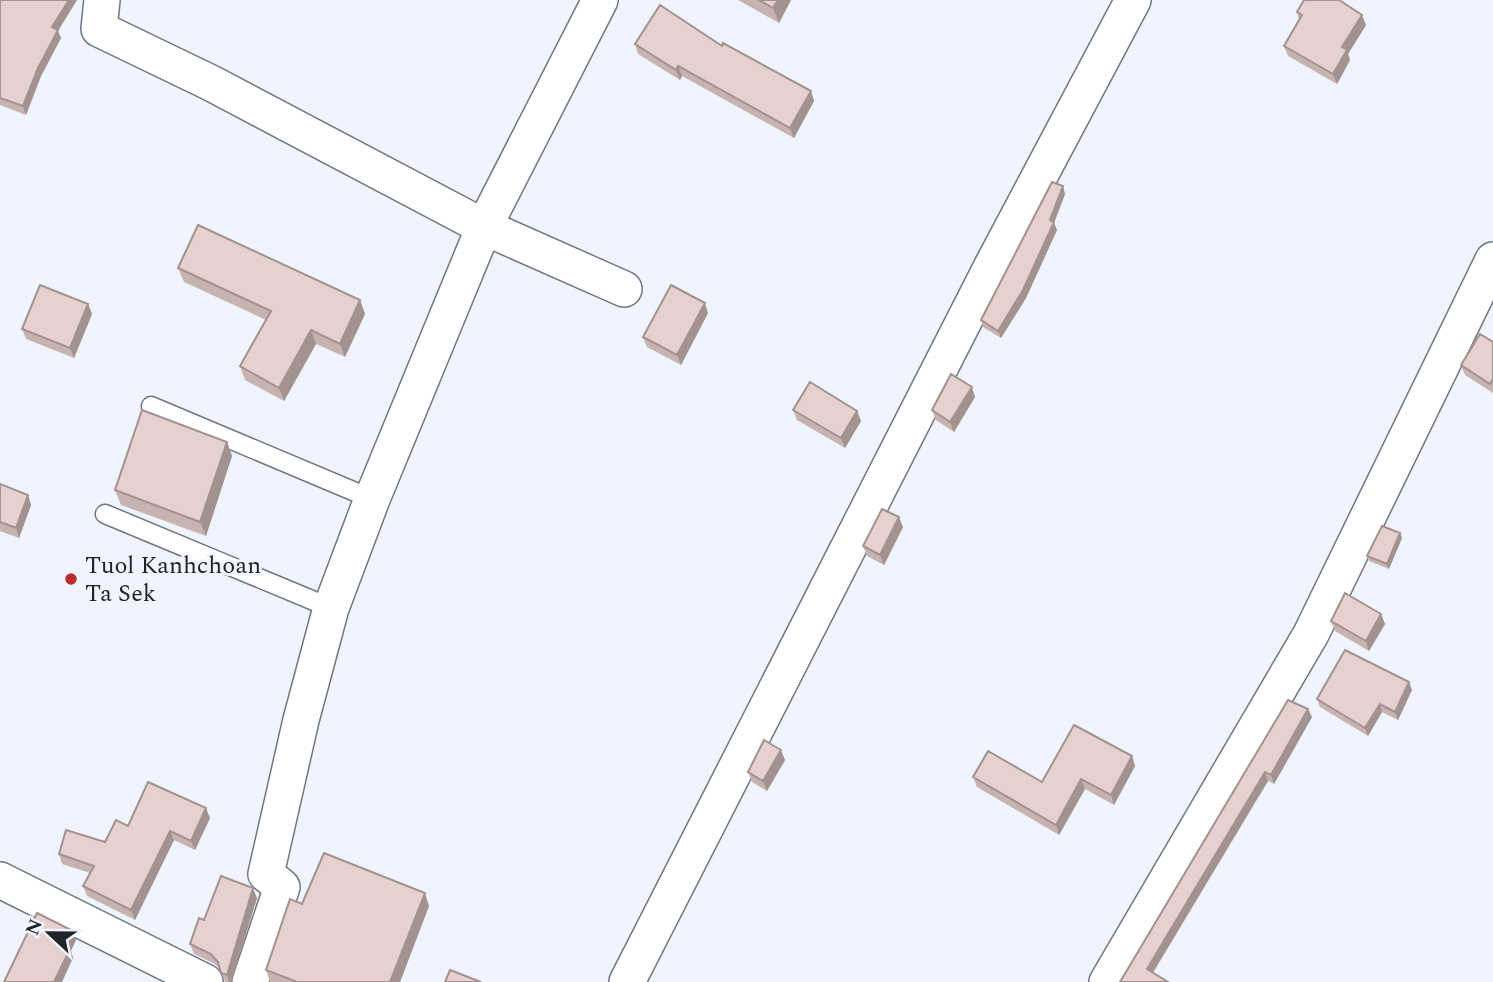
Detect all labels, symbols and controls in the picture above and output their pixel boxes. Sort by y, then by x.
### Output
place label: Tuol Kanhchoan Ta Sek [85,548,261,612]
marker: Tuol Kanhchoan Ta Sek [63,571,79,587]
north arrow [14,898,84,968]
text: N [18,915,51,940]

